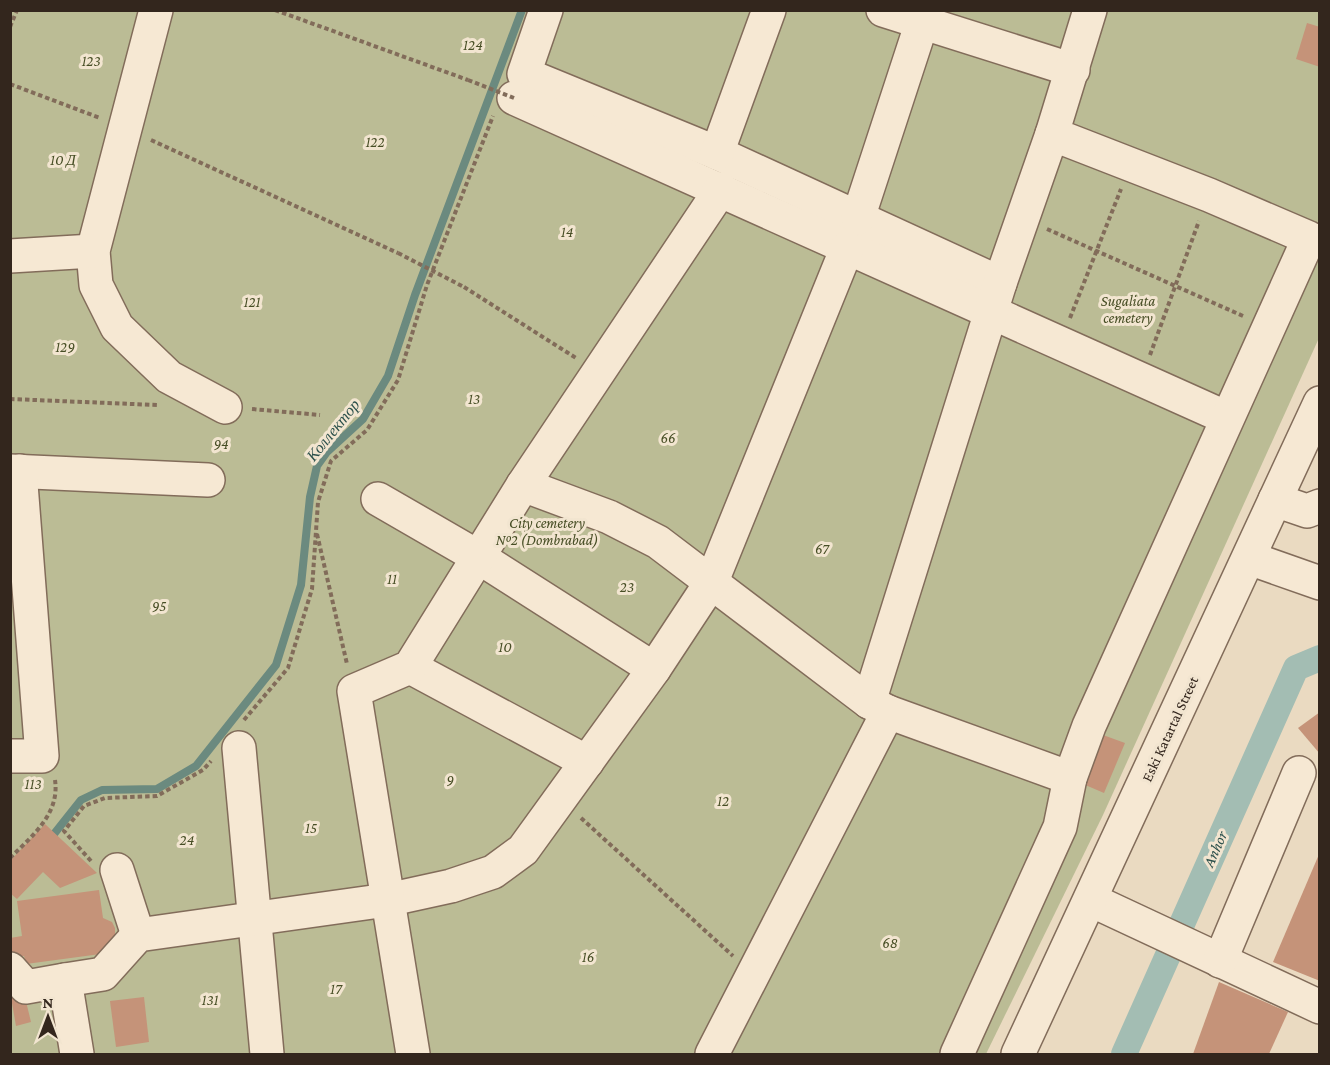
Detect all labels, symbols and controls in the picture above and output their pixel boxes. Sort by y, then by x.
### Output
park label: 124 [463,37,483,53]
park label: 123 [81,53,101,69]
park label: 122 [365,134,385,150]
park label: 10 Д [50,152,77,168]
park label: 14 [561,224,573,240]
park label: Sugaliata cemetery [1101,293,1155,327]
park label: 121 [243,294,261,310]
park label: 129 [55,339,75,355]
park label: 13 [468,391,480,407]
water label: Коллектор [303,396,364,465]
park label: 66 [660,430,676,446]
park label: 94 [213,436,229,452]
park label: City cemetery №2 (Dombrabad) [496,515,598,549]
park label: 67 [815,541,830,557]
park label: 11 [387,571,397,587]
park label: 23 [620,579,634,595]
park label: 95 [152,598,166,614]
park label: 10 [498,639,512,655]
street label: Eski Katartal Street [1139,673,1202,784]
park label: 9 [446,772,454,788]
park label: 113 [24,776,42,792]
park label: 12 [717,793,729,809]
park label: 15 [305,820,317,836]
water label: Anhor [1199,828,1231,870]
park label: 24 [180,832,194,848]
park label: 68 [882,935,898,951]
park label: 16 [582,949,595,965]
park label: 17 [330,981,343,997]
north arrow [18,987,78,1047]
park label: 131 [201,992,219,1008]
text: N [43,994,54,1011]

